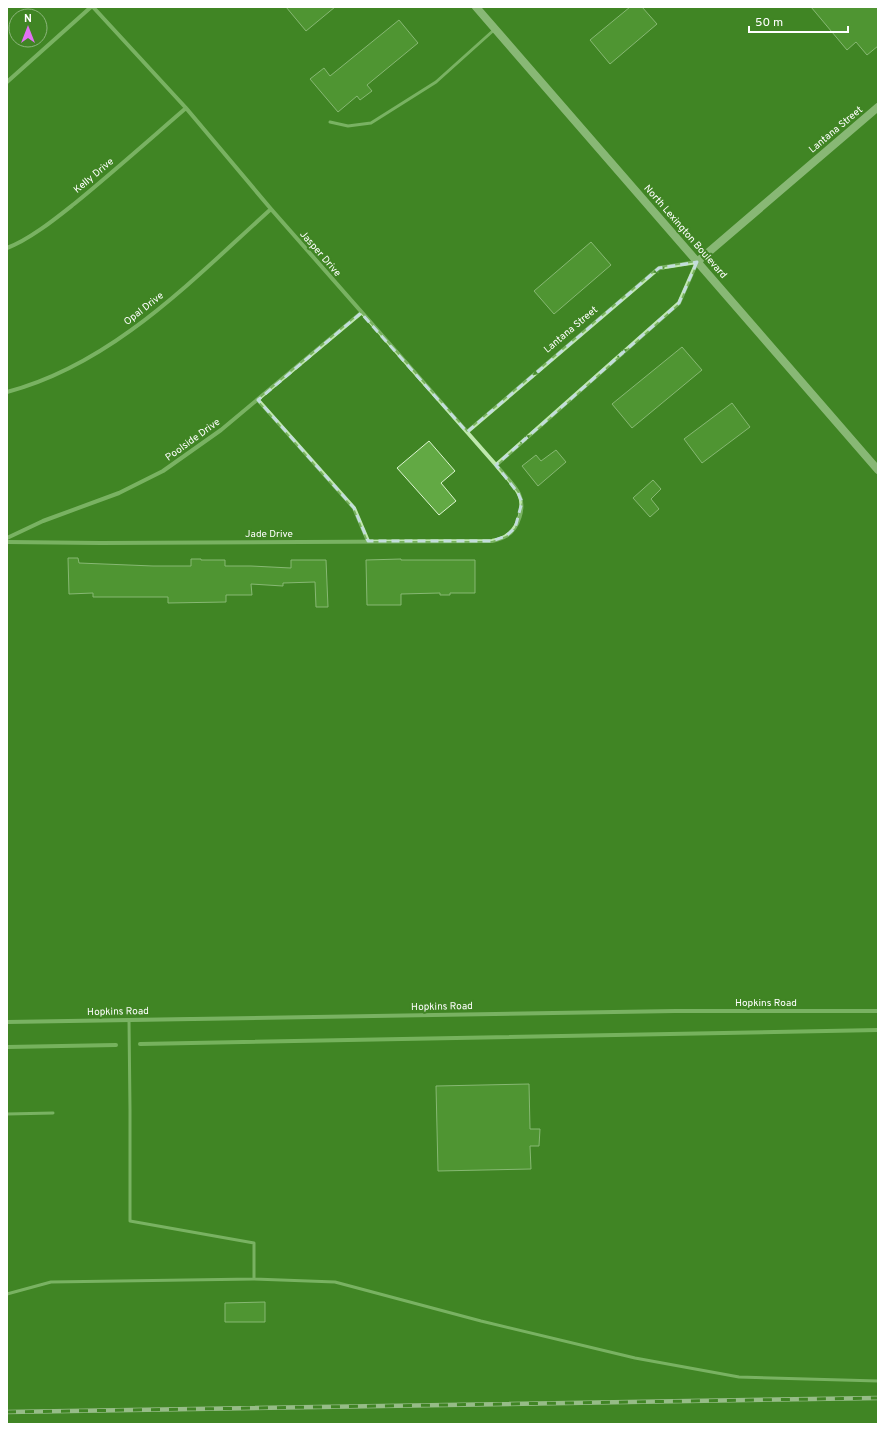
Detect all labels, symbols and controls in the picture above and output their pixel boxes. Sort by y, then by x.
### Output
north arrow [8,8,48,48]
scale bar [749,8,848,34]
text: N [24,12,32,26]
text: 50 m [755,15,783,31]
street label: Lantana Street [806,104,866,156]
street label: Kelly Drive [71,155,117,197]
street label: North Lexington Boulevard [641,182,729,282]
street label: Jasper Drive [297,228,343,280]
one-way arrow [654,267,665,273]
street label: Opal Drive [121,289,167,329]
street label: Lantana Street [541,304,601,356]
one-way arrow [617,348,628,357]
one-way arrow [533,366,544,375]
street label: Poolside Drive [163,416,223,464]
one-way arrow [520,434,530,443]
street label: Jade Drive [245,528,293,541]
street label: Hopkins Road [735,997,797,1010]
street label: Hopkins Road [411,1000,473,1014]
street label: Hopkins Road [87,1005,149,1019]

